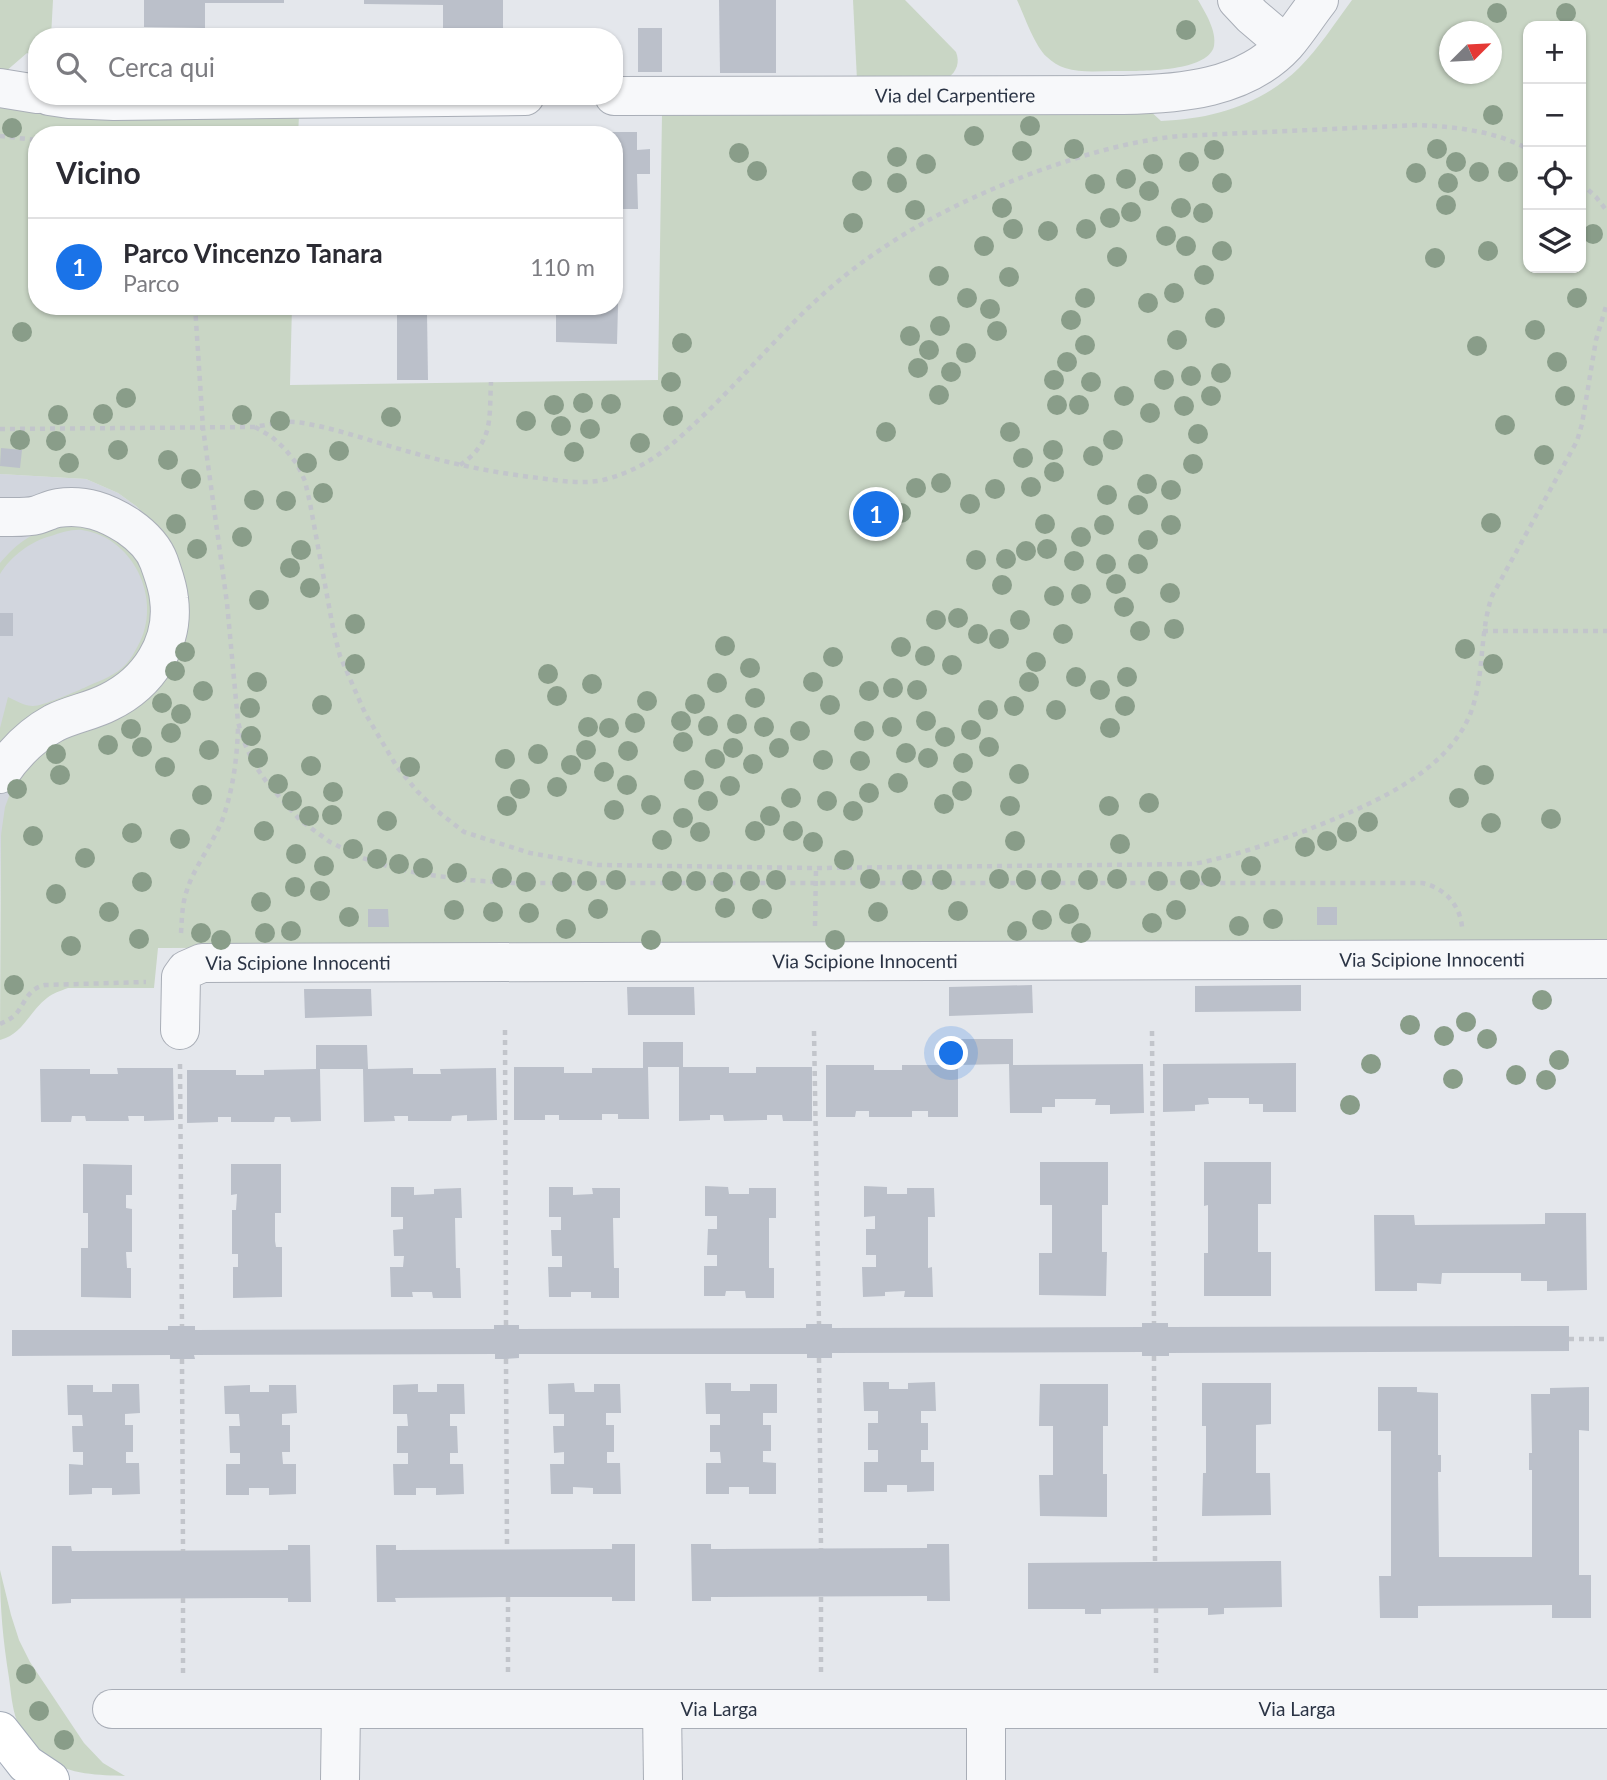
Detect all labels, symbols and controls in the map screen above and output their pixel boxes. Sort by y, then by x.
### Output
north arrow [1439,21,1502,84]
map controls [1523,21,1586,273]
button: + [1523,21,1586,84]
search box [28,28,623,105]
icon: search [52,48,90,86]
text: Cerca qui [108,51,215,83]
street label: Via del Carpentiere [875,83,1035,106]
button: − [1523,84,1586,147]
button: locate [1523,147,1586,210]
text: Vicino [56,154,141,190]
button: layers [1523,210,1586,273]
text: Parco Vincenzo Tanara [123,237,383,269]
text: 1 [72,253,86,281]
text: 110 m [530,253,595,281]
text: Parco [123,269,180,297]
pin: 1 [853,488,899,540]
street label: Via Scipione Innocenti [1339,947,1525,971]
street label: Via Scipione Innocenti [772,949,958,972]
street label: Via Scipione Innocenti [205,950,391,974]
your location [934,1036,968,1070]
street label: Via Larga [680,1697,758,1720]
street label: Via Larga [1258,1697,1336,1720]

